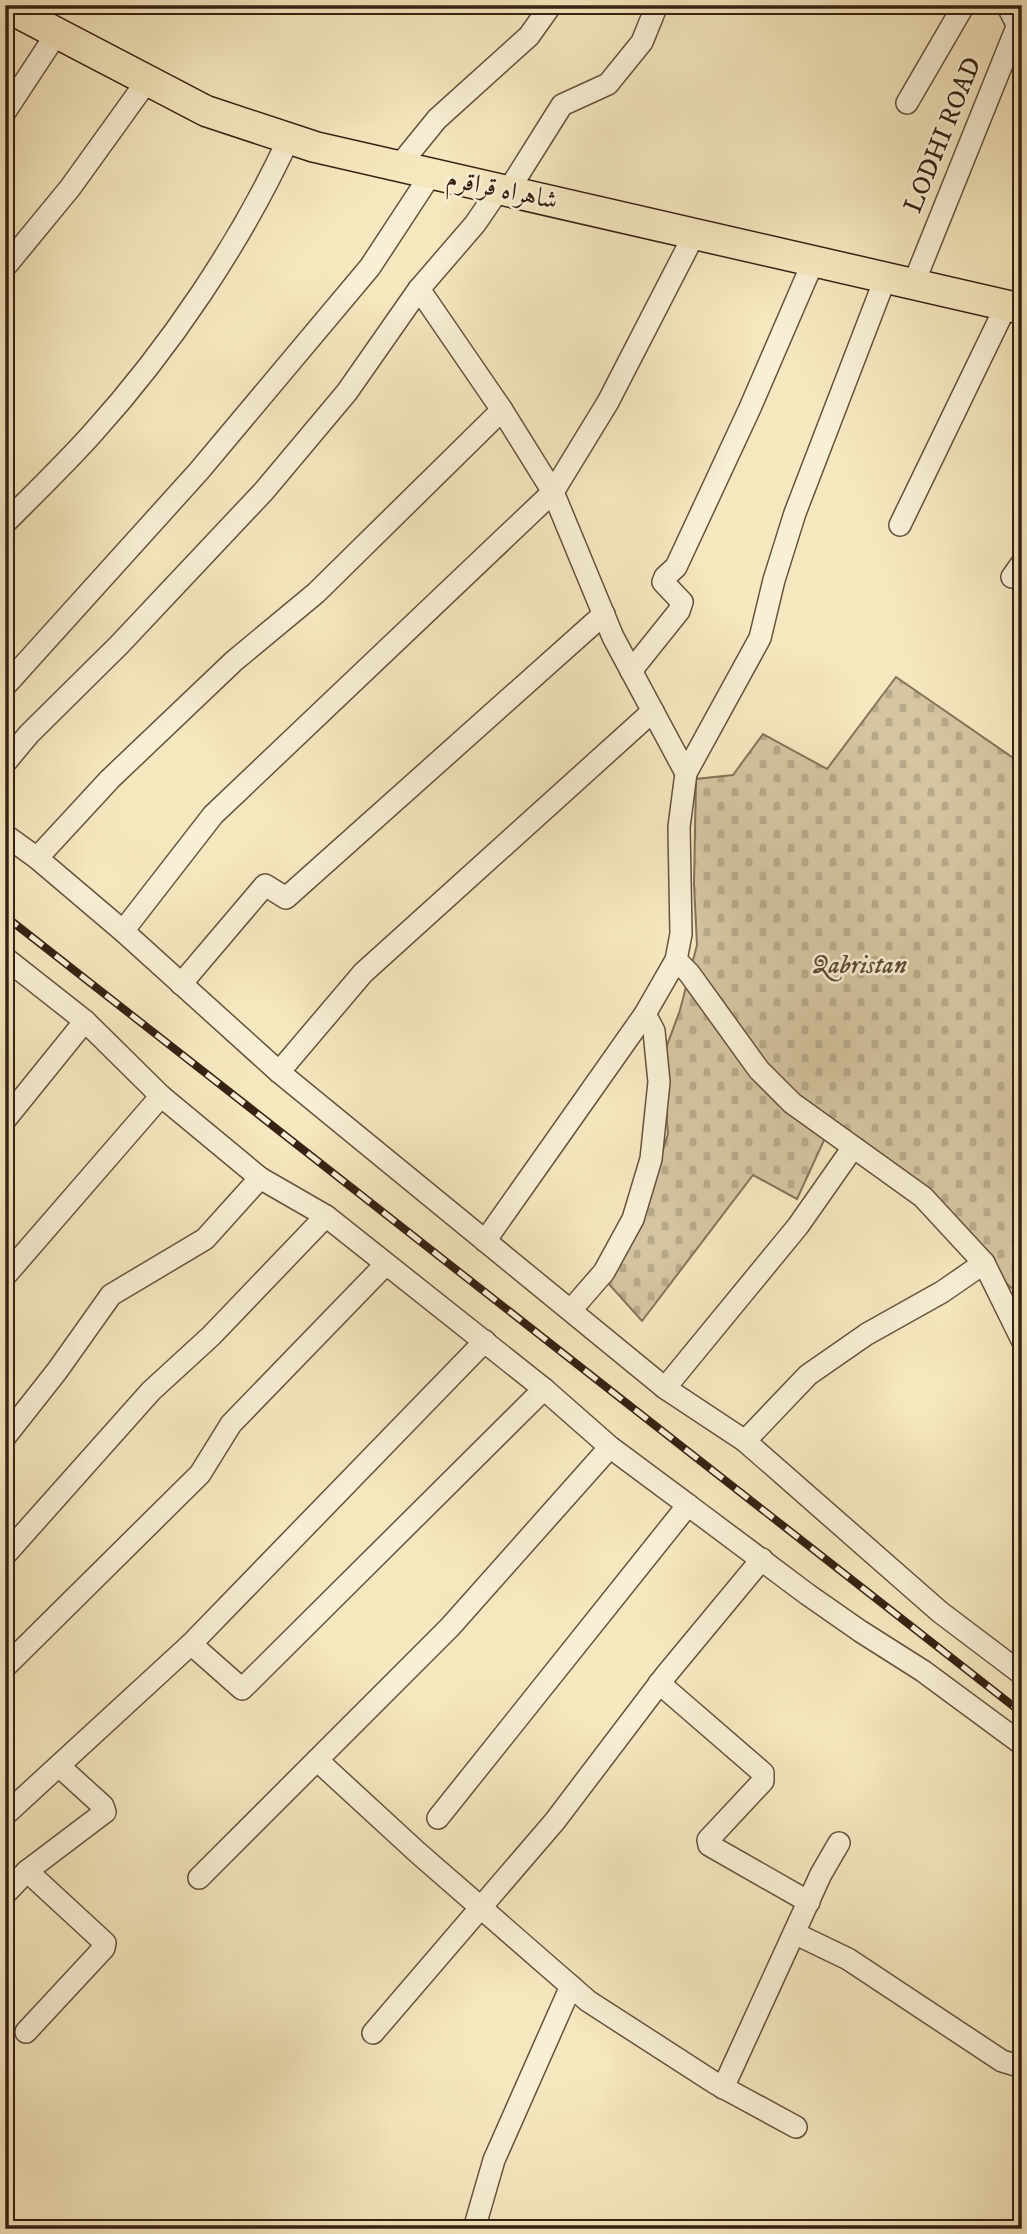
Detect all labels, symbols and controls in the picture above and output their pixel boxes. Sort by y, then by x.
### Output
street label: LODHI ROAD [897,52,989,218]
street label: شاہراہ قراقرم [442,162,561,223]
park label: Qabristan [811,949,907,982]

